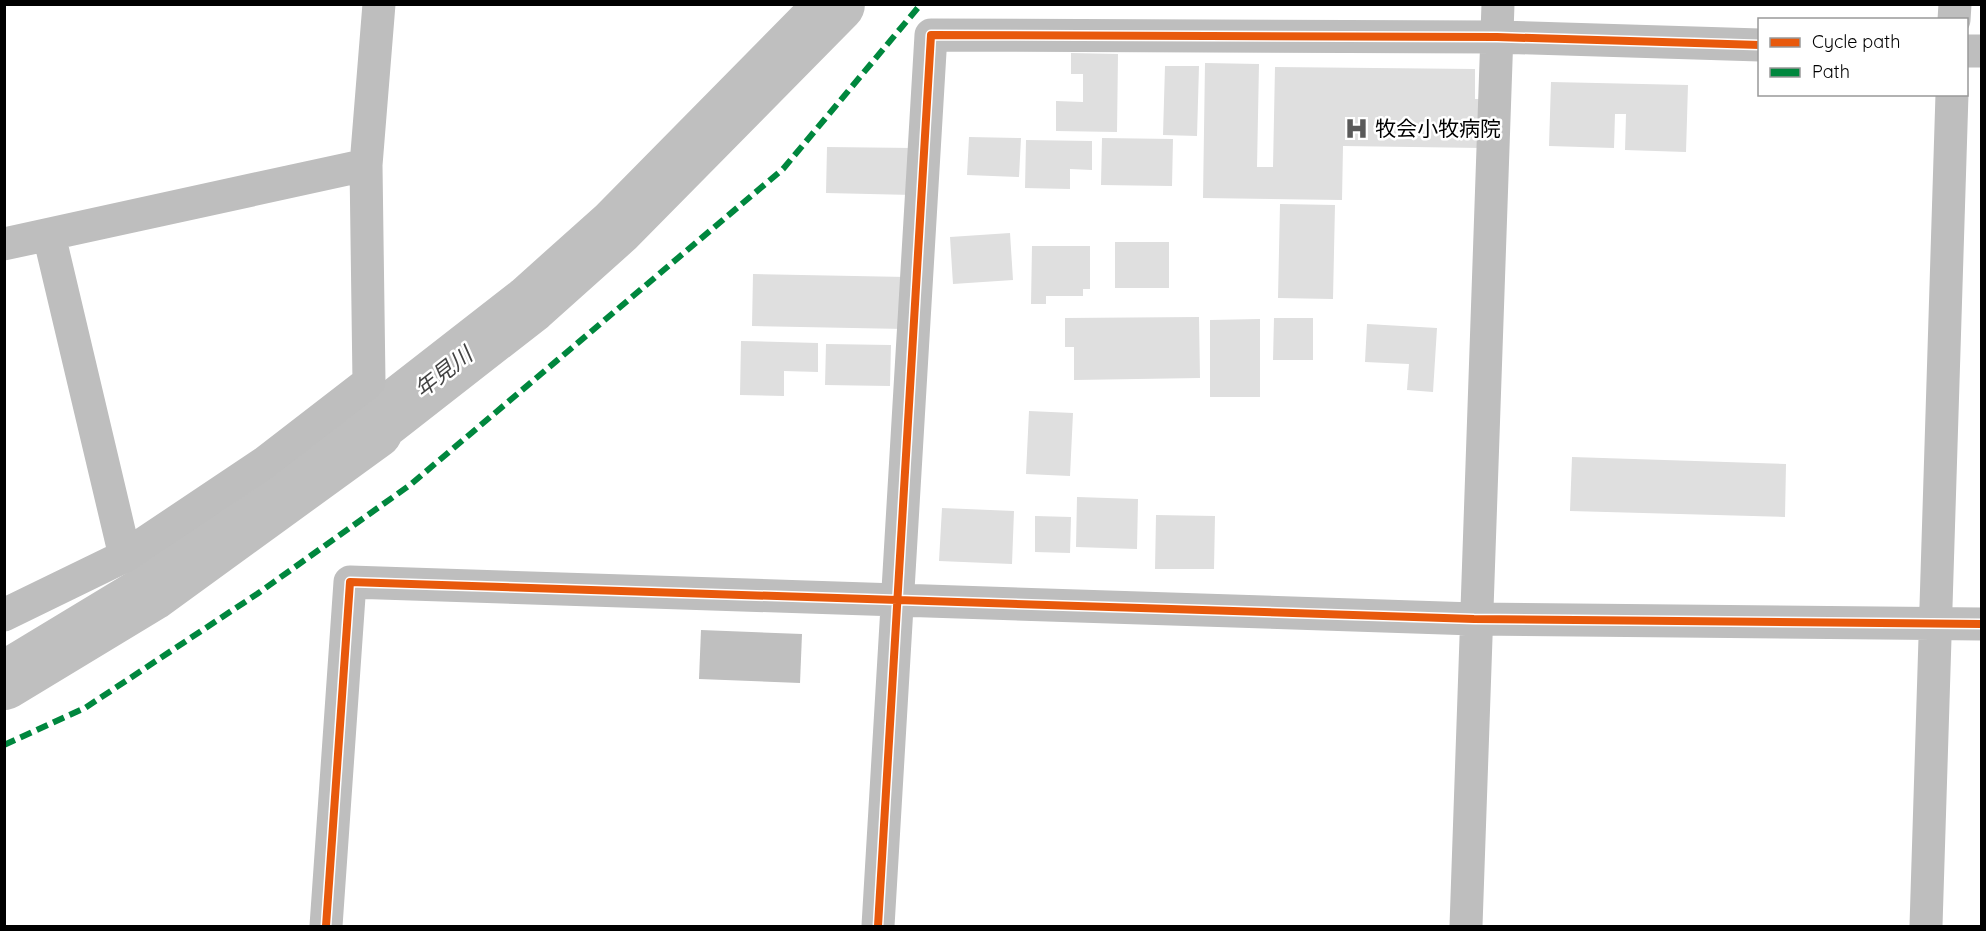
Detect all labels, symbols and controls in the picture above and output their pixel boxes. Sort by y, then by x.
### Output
legend [1758,18,1968,96]
text: Cycle path [1812,30,1900,53]
text: Path [1812,60,1850,83]
place label: 牧会小牧病院 [1375,115,1501,141]
hospital icon: 牧会小牧病院 [1344,116,1370,142]
water label: 年見川 [408,339,479,403]

